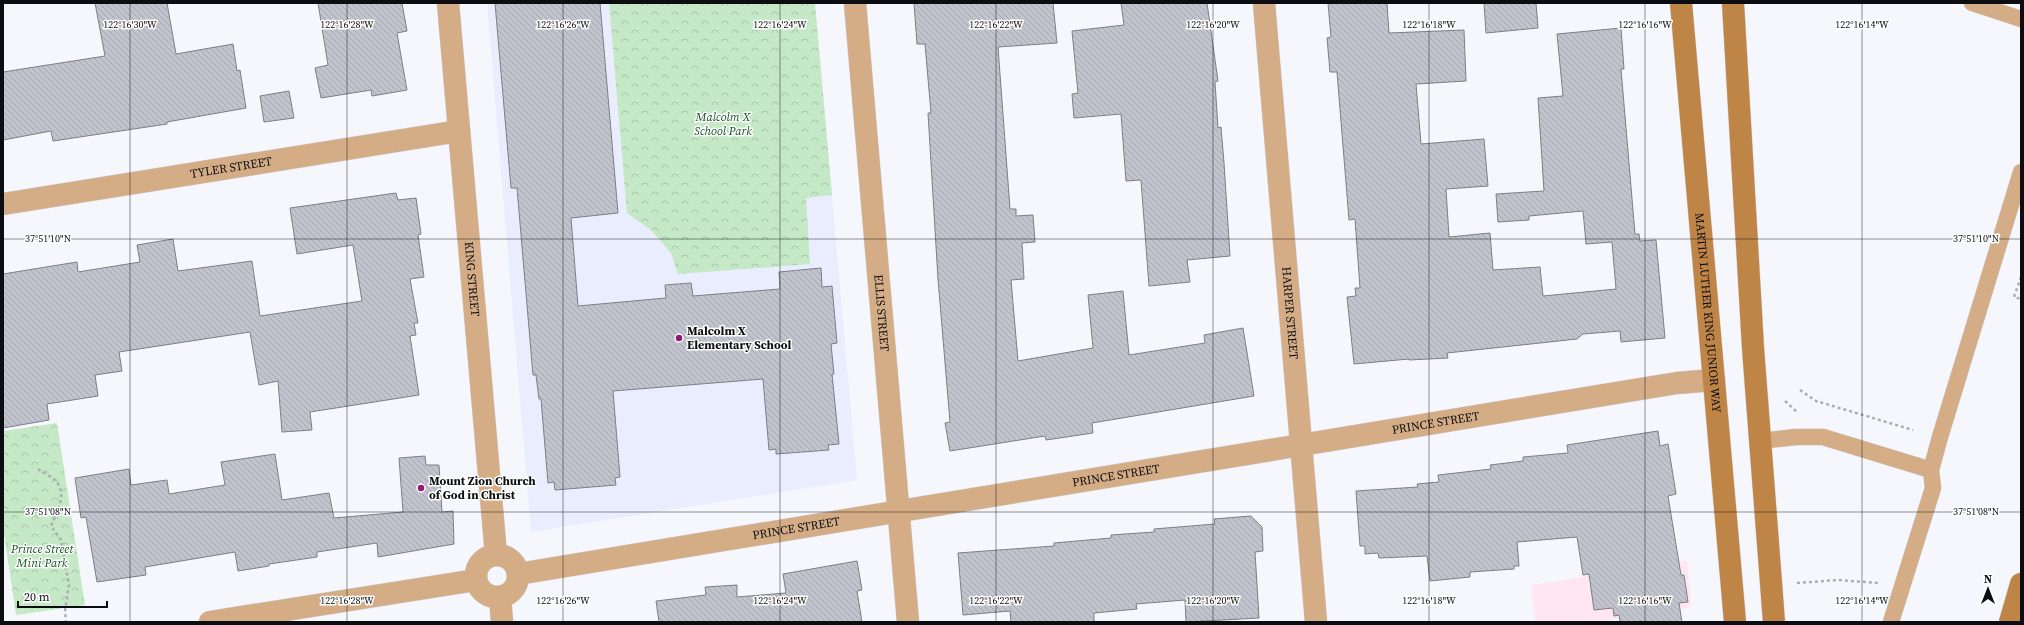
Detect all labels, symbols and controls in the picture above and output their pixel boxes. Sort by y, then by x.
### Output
text: 122°16'30"W [103,18,157,31]
text: 122°16'28"W [320,18,374,31]
text: 122°16'26"W [536,18,590,31]
text: 122°16'24"W [753,18,807,31]
text: 122°16'22"W [969,18,1023,31]
text: 122°16'20"W [1186,18,1240,31]
text: 122°16'18"W [1402,18,1456,31]
text: 122°16'16"W [1618,18,1672,31]
text: 122°16'14"W [1835,18,1889,31]
park label: Malcolm X School Park [694,109,752,139]
street label: TYLER STREET [189,153,274,182]
street label: MARTIN LUTHER KING JUNIOR WAY [1691,212,1725,414]
text: 37°51'10"N [25,232,71,245]
text: 37°51'10"N [1953,232,1999,245]
street label: KING STREET [461,241,483,318]
street label: HARPER STREET [1278,266,1302,361]
street label: ELLIS STREET [870,274,893,353]
place label: Malcolm X Elementary School [687,323,792,353]
marker: Malcolm X Elementary School [674,333,684,343]
street label: PRINCE STREET [1391,408,1481,438]
street label: PRINCE STREET [1071,460,1162,491]
place label: Mount Zion Church of God in Christ [429,473,536,503]
marker: Mount Zion Church of God in Christ [416,483,426,493]
text: 37°51'08"N [25,505,71,518]
text: 37°51'08"N [1953,505,1999,518]
street label: PRINCE STREET [751,513,842,543]
park label: Prince Street Mini Park [10,541,74,571]
north arrow [1968,569,2008,609]
text: N [1984,572,1992,587]
scale bar [18,583,107,609]
text: 20 m [24,589,50,605]
text: 122°16'28"W [320,594,374,607]
text: 122°16'26"W [536,594,590,607]
text: 122°16'24"W [753,594,807,607]
text: 122°16'22"W [969,594,1023,607]
text: 122°16'20"W [1186,594,1240,607]
text: 122°16'18"W [1402,594,1456,607]
text: 122°16'16"W [1618,594,1672,607]
text: 122°16'14"W [1835,594,1889,607]

